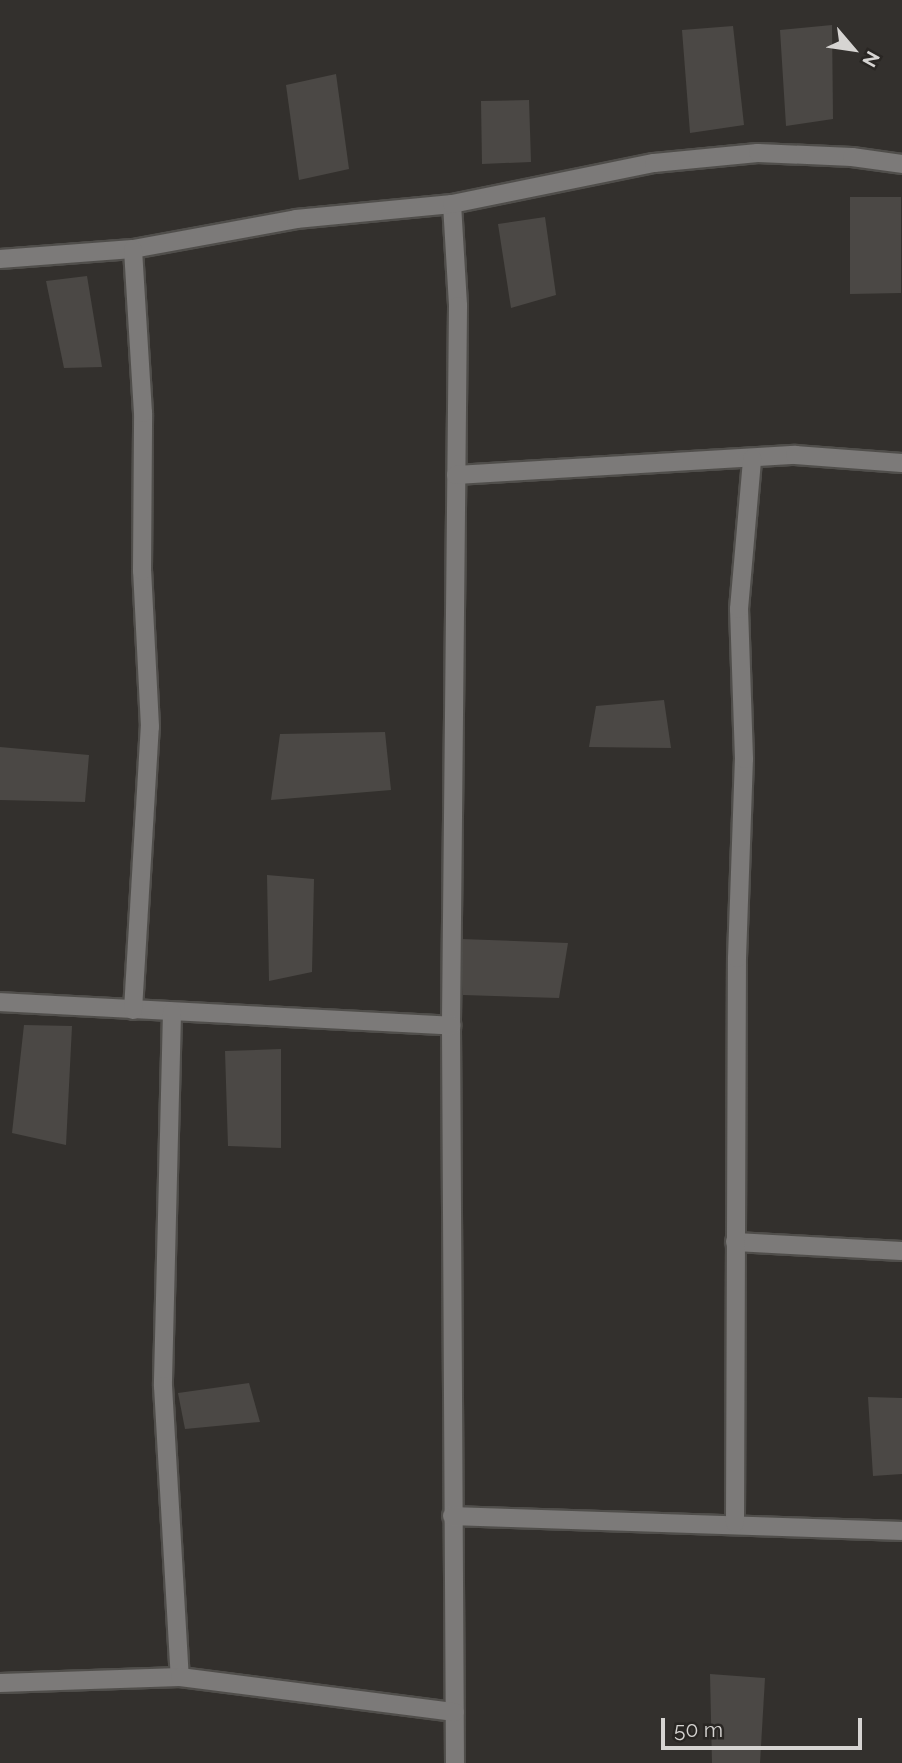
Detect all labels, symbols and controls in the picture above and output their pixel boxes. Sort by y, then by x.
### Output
north arrow [818,14,888,84]
text: N [858,48,885,71]
scale bar [664,1704,865,1748]
text: 50 m [674,1717,723,1742]

